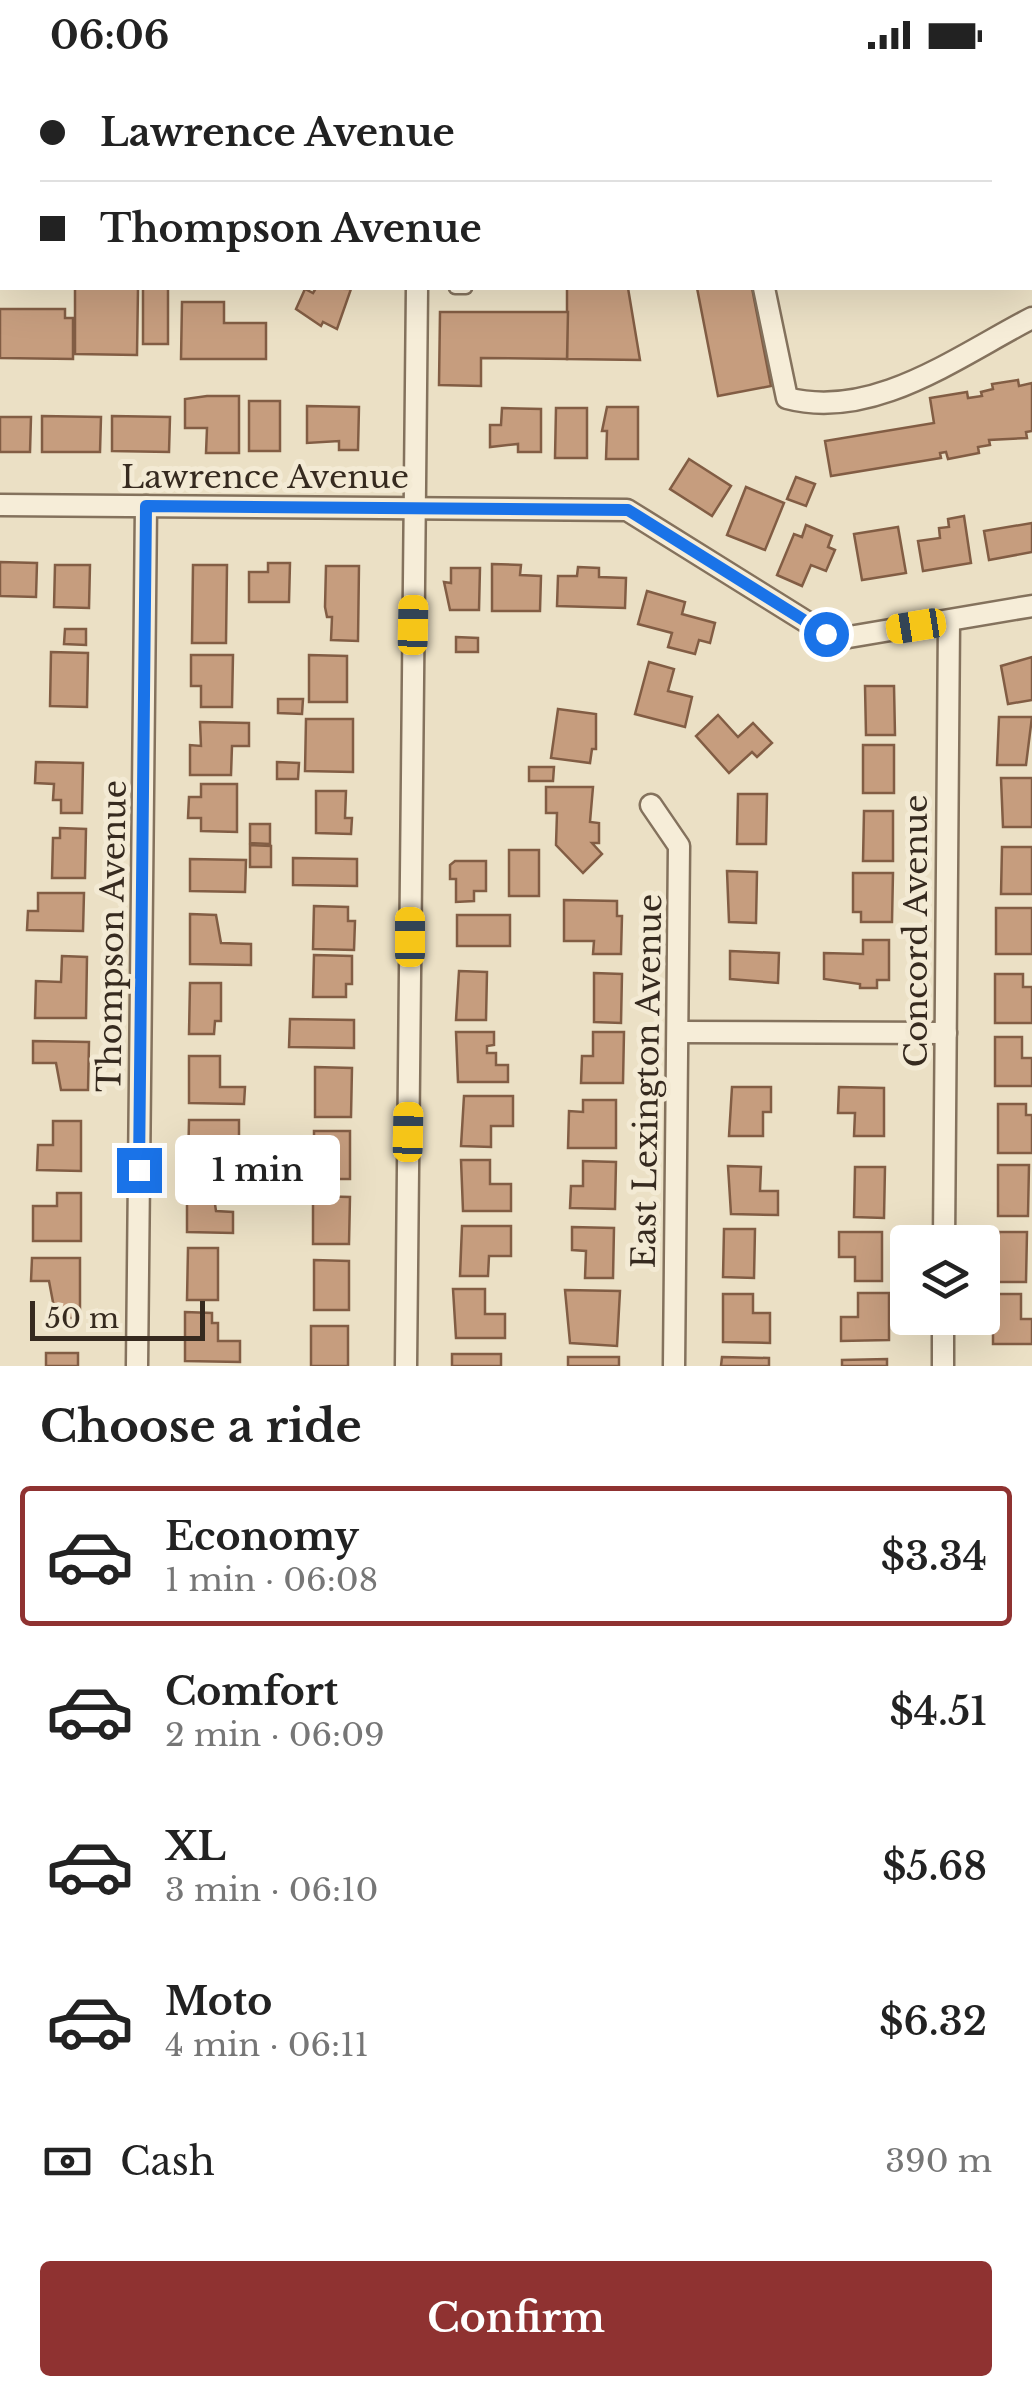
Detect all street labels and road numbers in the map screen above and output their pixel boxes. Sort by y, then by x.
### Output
street label: Lawrence Avenue [121,457,409,497]
street label: Thompson Avenue [89,780,135,1092]
street label: Concord Avenue [896,794,936,1068]
street label: East Lexington Avenue [624,893,670,1269]

